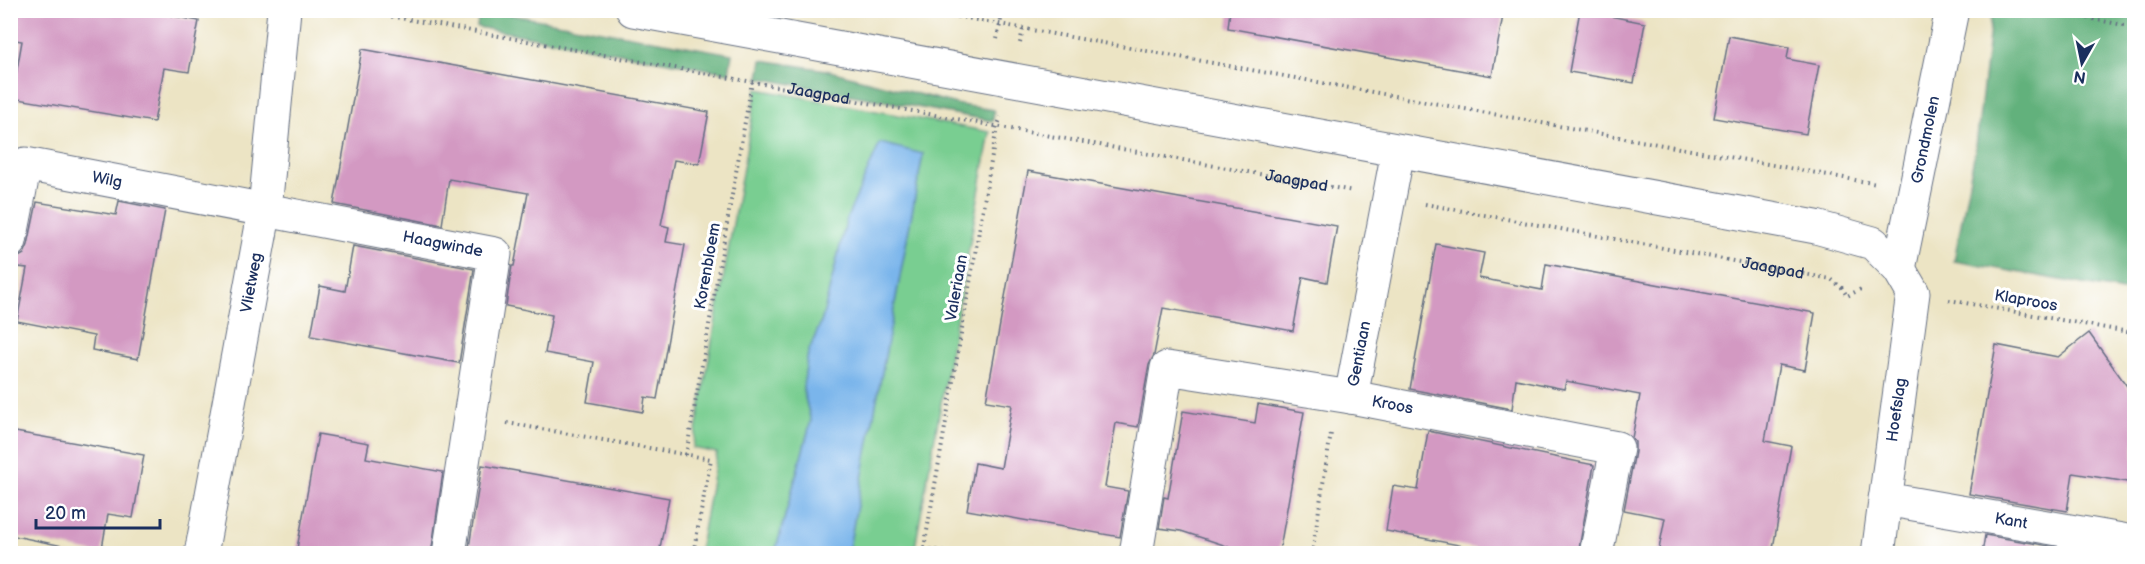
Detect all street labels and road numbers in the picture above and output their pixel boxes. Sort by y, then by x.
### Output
street label: Jaagpad [786,79,851,109]
street label: Grondmolen [1907,94,1944,185]
street label: Jaagpad [1264,166,1329,196]
street label: Wilg [90,168,124,192]
street label: Korenbloem [691,221,725,311]
street label: Haagwinde [401,227,485,261]
street label: Vlietweg [236,251,266,314]
street label: Valeriaan [942,253,972,323]
street label: Jaagpad [1740,253,1806,283]
street label: Klaproos [1993,286,2059,316]
street label: Gentiaan [1344,319,1375,388]
street label: Hoefslag [1883,377,1911,443]
street label: Kroos [1370,392,1415,418]
street label: Kant [1993,509,2029,533]

